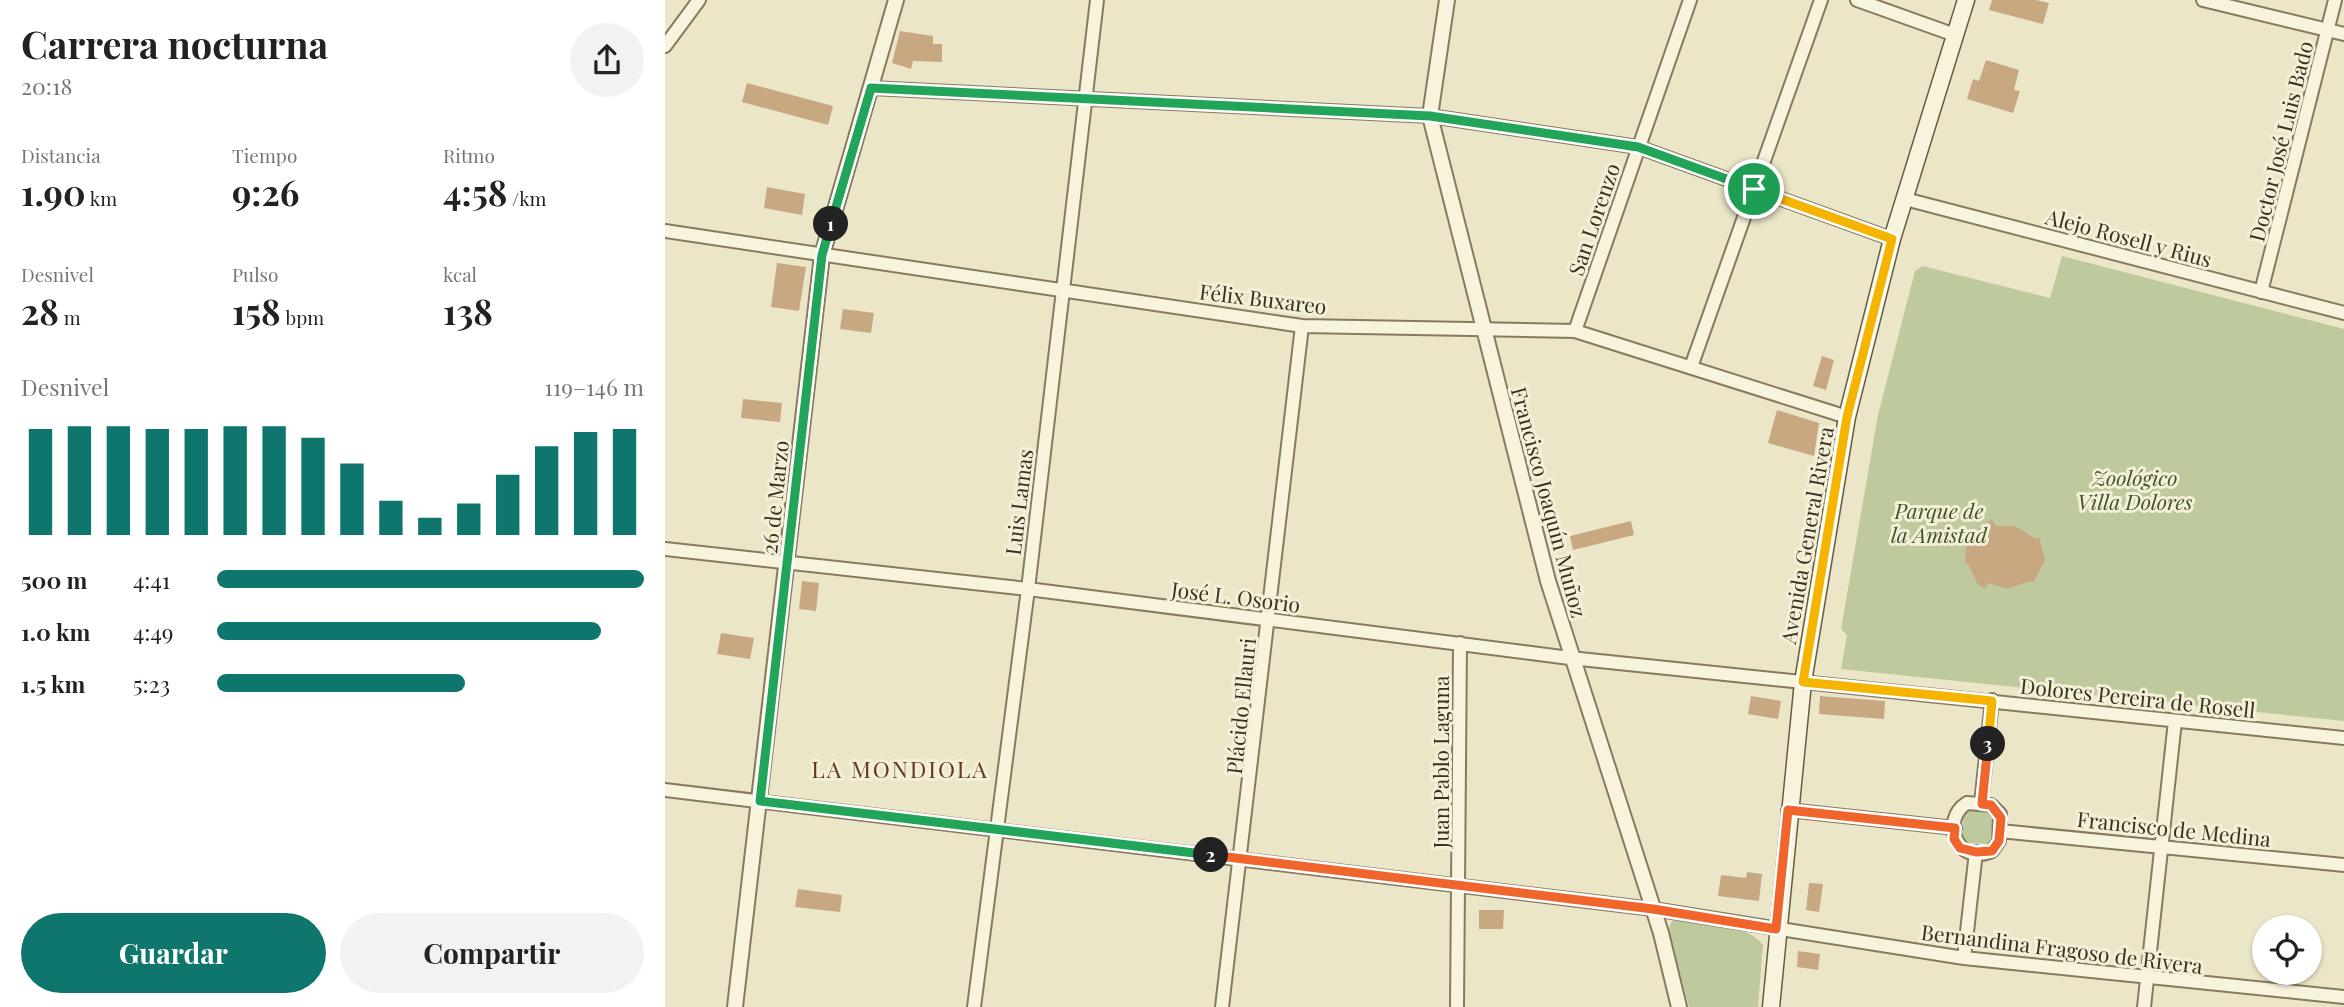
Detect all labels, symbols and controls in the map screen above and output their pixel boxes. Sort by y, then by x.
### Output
text: Carrera nocturna [21,18,328,69]
button: share [570,23,644,97]
street label: Doctor José Luis Bado [2242,38,2318,244]
text: 20:18 [21,70,72,101]
text: Distancia [21,142,101,168]
text: Tiempo [232,142,297,168]
text: Ritmo [443,142,495,168]
street label: San Lorenzo [1561,159,1625,279]
pin [1724,159,1784,219]
text: 1.90 [21,168,86,215]
text: 9:26 [232,168,299,215]
text: 4:58 [443,168,507,215]
icon: arrive [1735,170,1773,208]
text: km [86,185,117,211]
text: /km [507,185,546,211]
street label: Alejo Rosell y Rius [2042,201,2215,273]
pin: 1 [813,206,849,242]
text: 1 [827,210,834,236]
text: Desnivel [21,261,94,287]
text: Pulso [232,261,279,287]
text: kcal [443,261,477,287]
street label: Félix Buxareo [1198,276,1328,320]
text: 28 [21,287,59,334]
text: 158 [232,287,281,334]
text: 138 [443,287,493,334]
text: m [59,304,81,330]
text: bpm [281,304,324,330]
text: Desnivel [21,371,109,402]
text: 119–146 m [544,371,644,402]
street label: Francisco Joaquín Muñoz [1506,384,1594,620]
street label: Avenida General Rivera [1773,424,1839,647]
street label: 26 de Marzo [754,439,794,555]
street label: Luis Lamas [998,447,1038,557]
park label: Zoológico Villa Dolores [2078,463,2193,515]
park label: Parque de la Amistad [1891,496,1988,548]
text: 500 m [21,564,87,595]
text: 4:41 [133,564,170,595]
street label: José L. Osorio [1169,574,1302,618]
text: 1.0 km [21,616,90,647]
text: 4:49 [133,616,174,647]
street label: Plácido Ellauri [1219,636,1261,776]
text: 1.5 km [21,668,85,699]
text: 5:23 [133,668,170,699]
street label: Dolores Pereira de Rosell [2019,671,2257,723]
street label: Juan Pablo Laguna [1426,675,1454,849]
pin: 3 [1971,726,2005,762]
text: 3 [1983,730,1992,756]
district label: LA MONDIOLA [811,753,989,784]
street label: Francisco de Medina [2076,804,2273,852]
pin: 2 [1193,838,1229,872]
text: 2 [1206,841,1215,867]
button: Guardar [21,913,326,993]
button: Compartir [340,913,644,993]
map controls [2252,915,2322,985]
button: locate [2252,915,2322,985]
street label: Bernandina Fragoso de Rivera [1920,917,2205,979]

